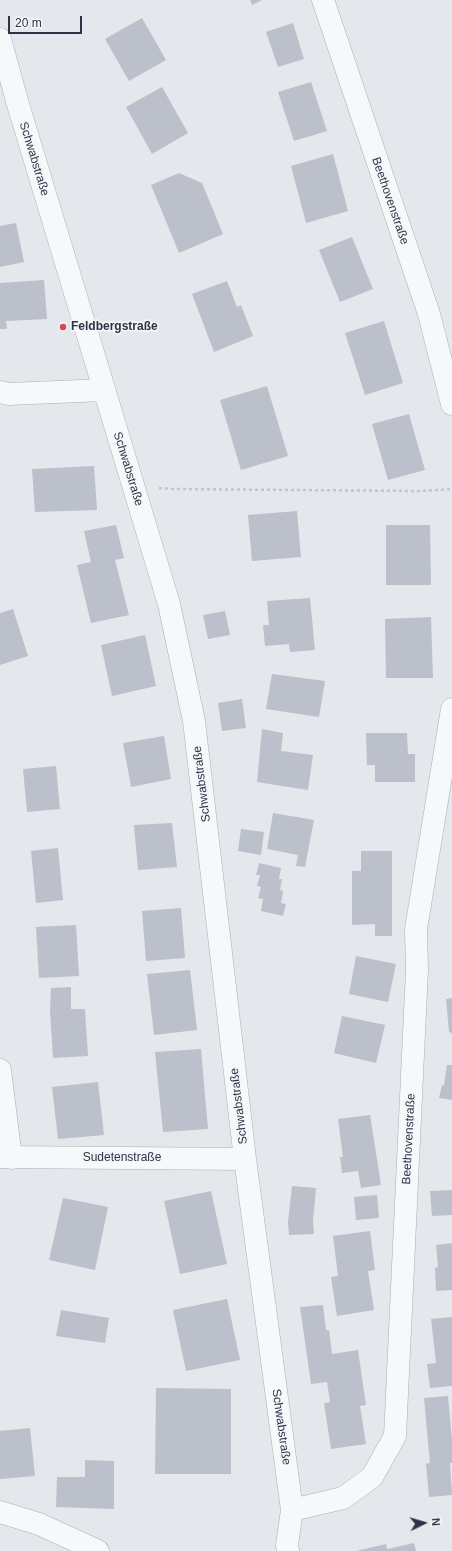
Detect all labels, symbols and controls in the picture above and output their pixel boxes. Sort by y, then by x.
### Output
scale bar [10,8,84,34]
text: 20 m [15,16,42,30]
street label: Schwabstraße [16,120,52,198]
street label: Beethovenstraße [368,155,412,247]
place label: Feldbergstraße [71,320,158,334]
marker: Feldbergstraße [58,322,68,332]
street label: Schwabstraße [110,430,146,508]
street label: Schwabstraße [190,745,214,823]
street label: Schwabstraße [227,1067,251,1145]
street label: Beethovenstraße [399,1093,419,1185]
street label: Sudetenstraße [83,1151,161,1165]
street label: Schwabstraße [269,1388,293,1466]
north arrow [404,1503,444,1543]
text: N [430,1517,442,1526]

